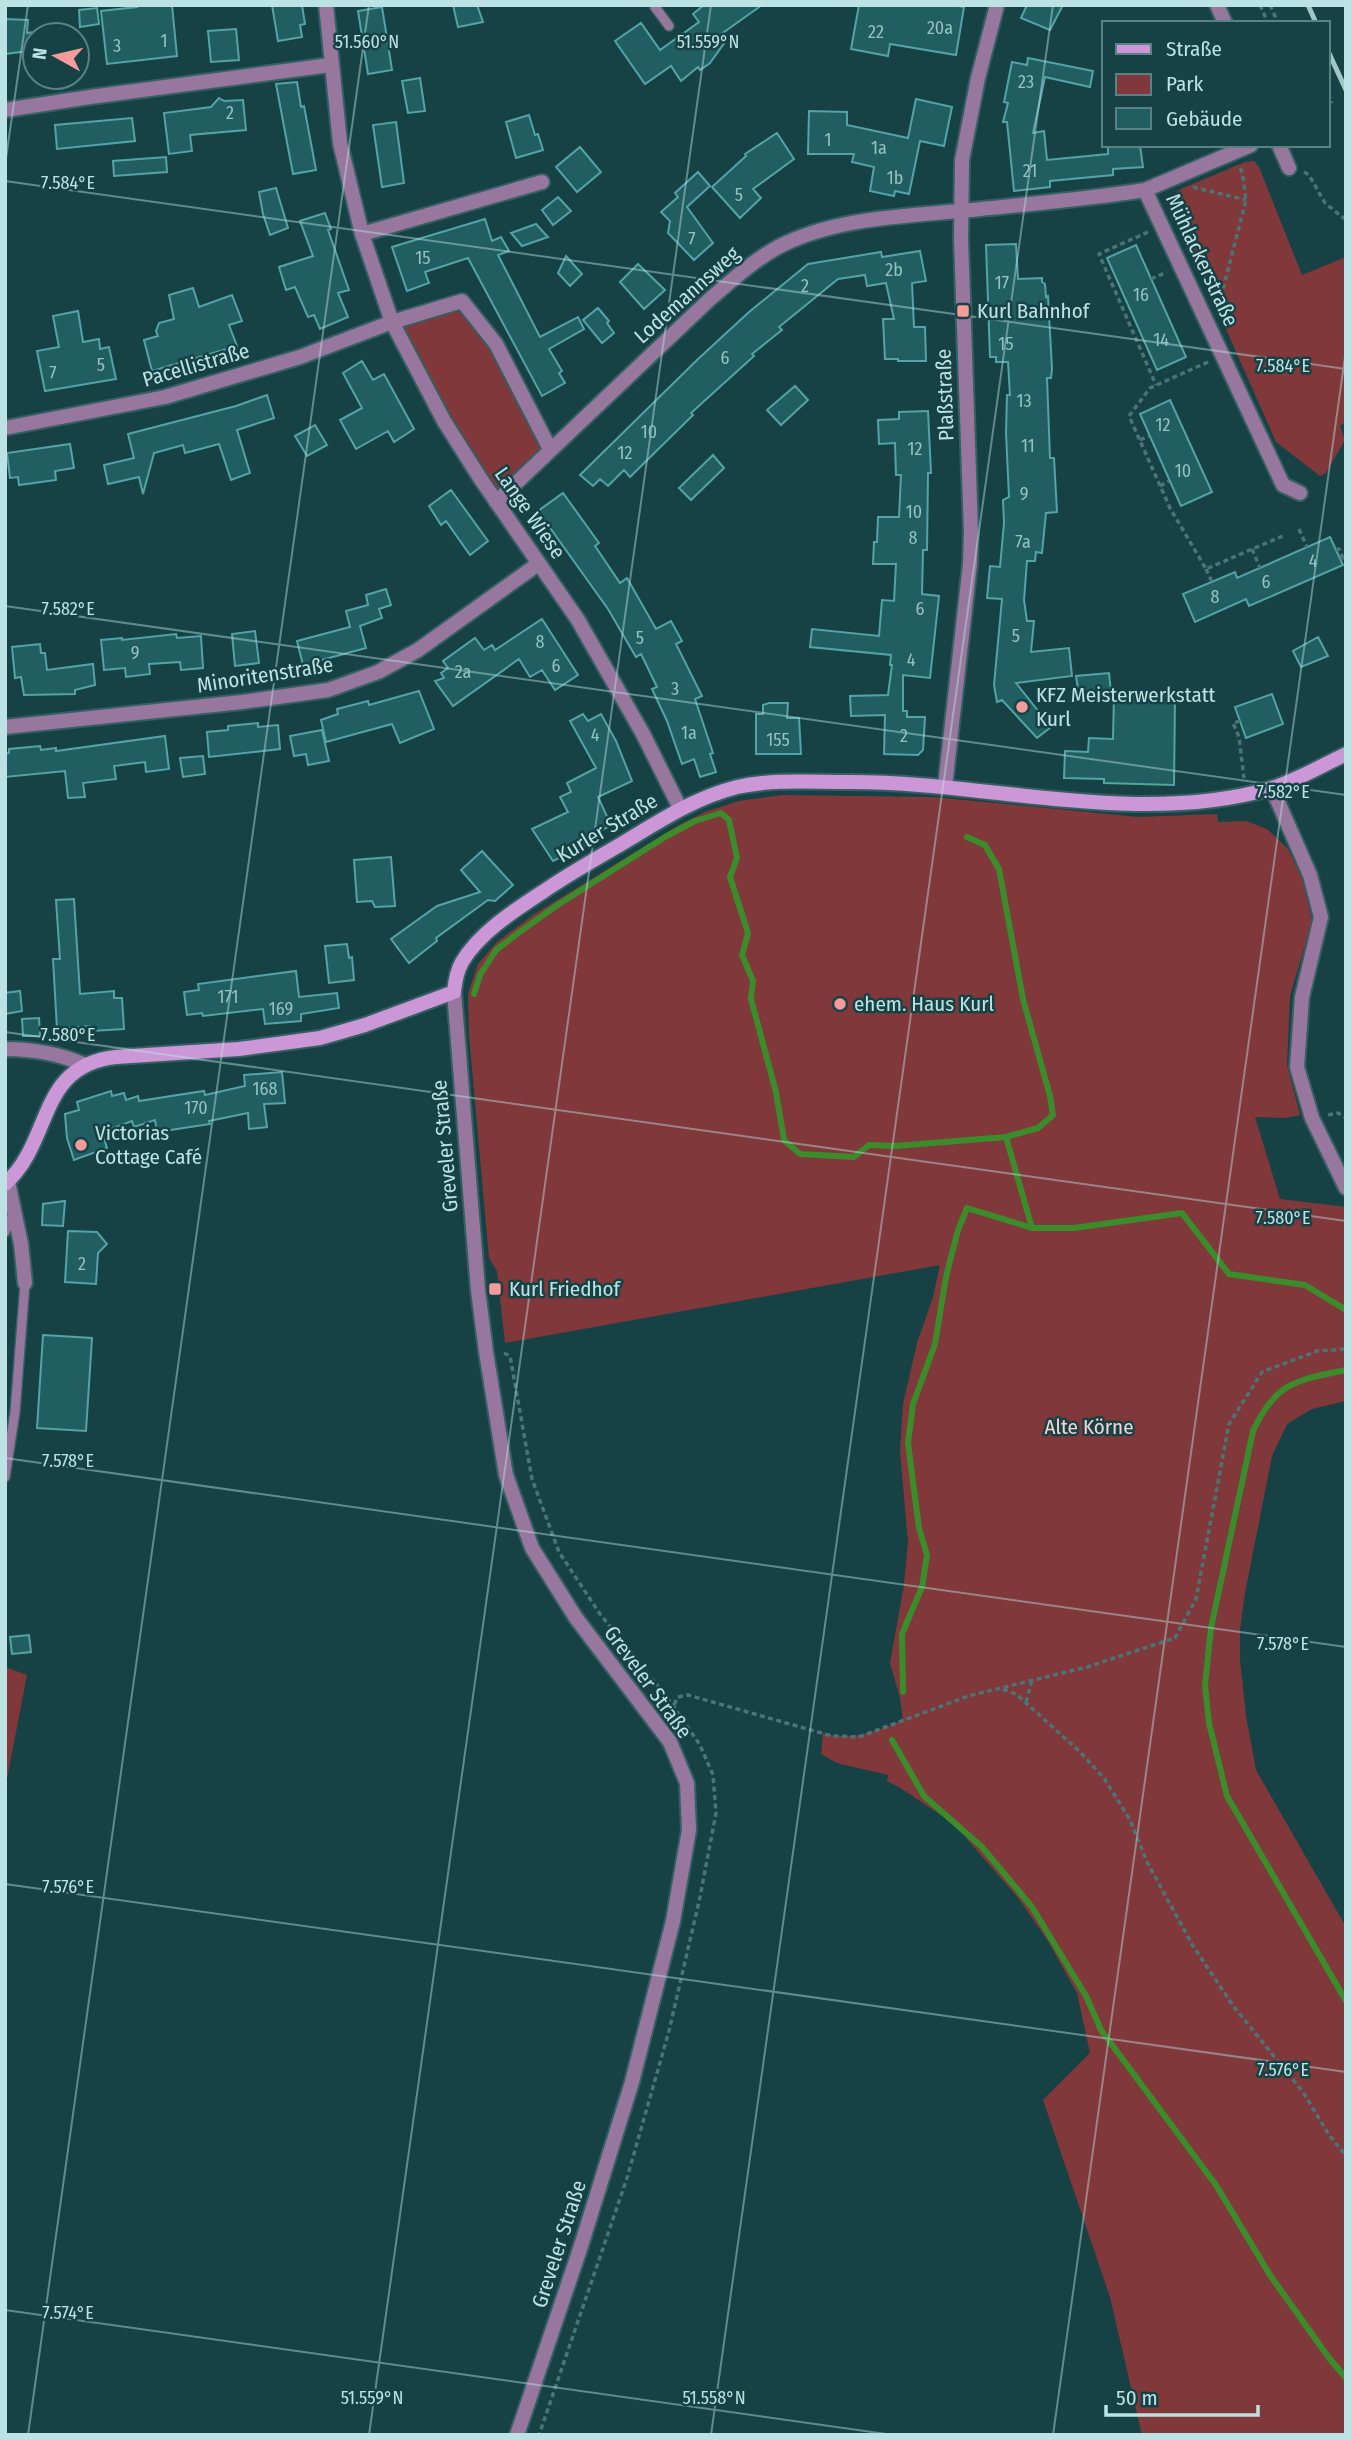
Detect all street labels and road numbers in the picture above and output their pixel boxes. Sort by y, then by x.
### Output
street label: Mühlackerstraße [1160,190,1244,330]
street label: Lodemannsweg [629,241,745,349]
street label: Pacellistraße [140,337,252,393]
street label: Plaßstraße [930,348,960,442]
street label: Lange Wiese [489,462,571,564]
street label: Minoritenstraße [195,651,335,699]
street label: Kurler Straße [552,788,662,868]
street label: Greveler Straße [426,1079,464,1213]
street label: Greveler Straße [599,1621,697,1743]
street label: Greveler Straße [526,2177,592,2311]

